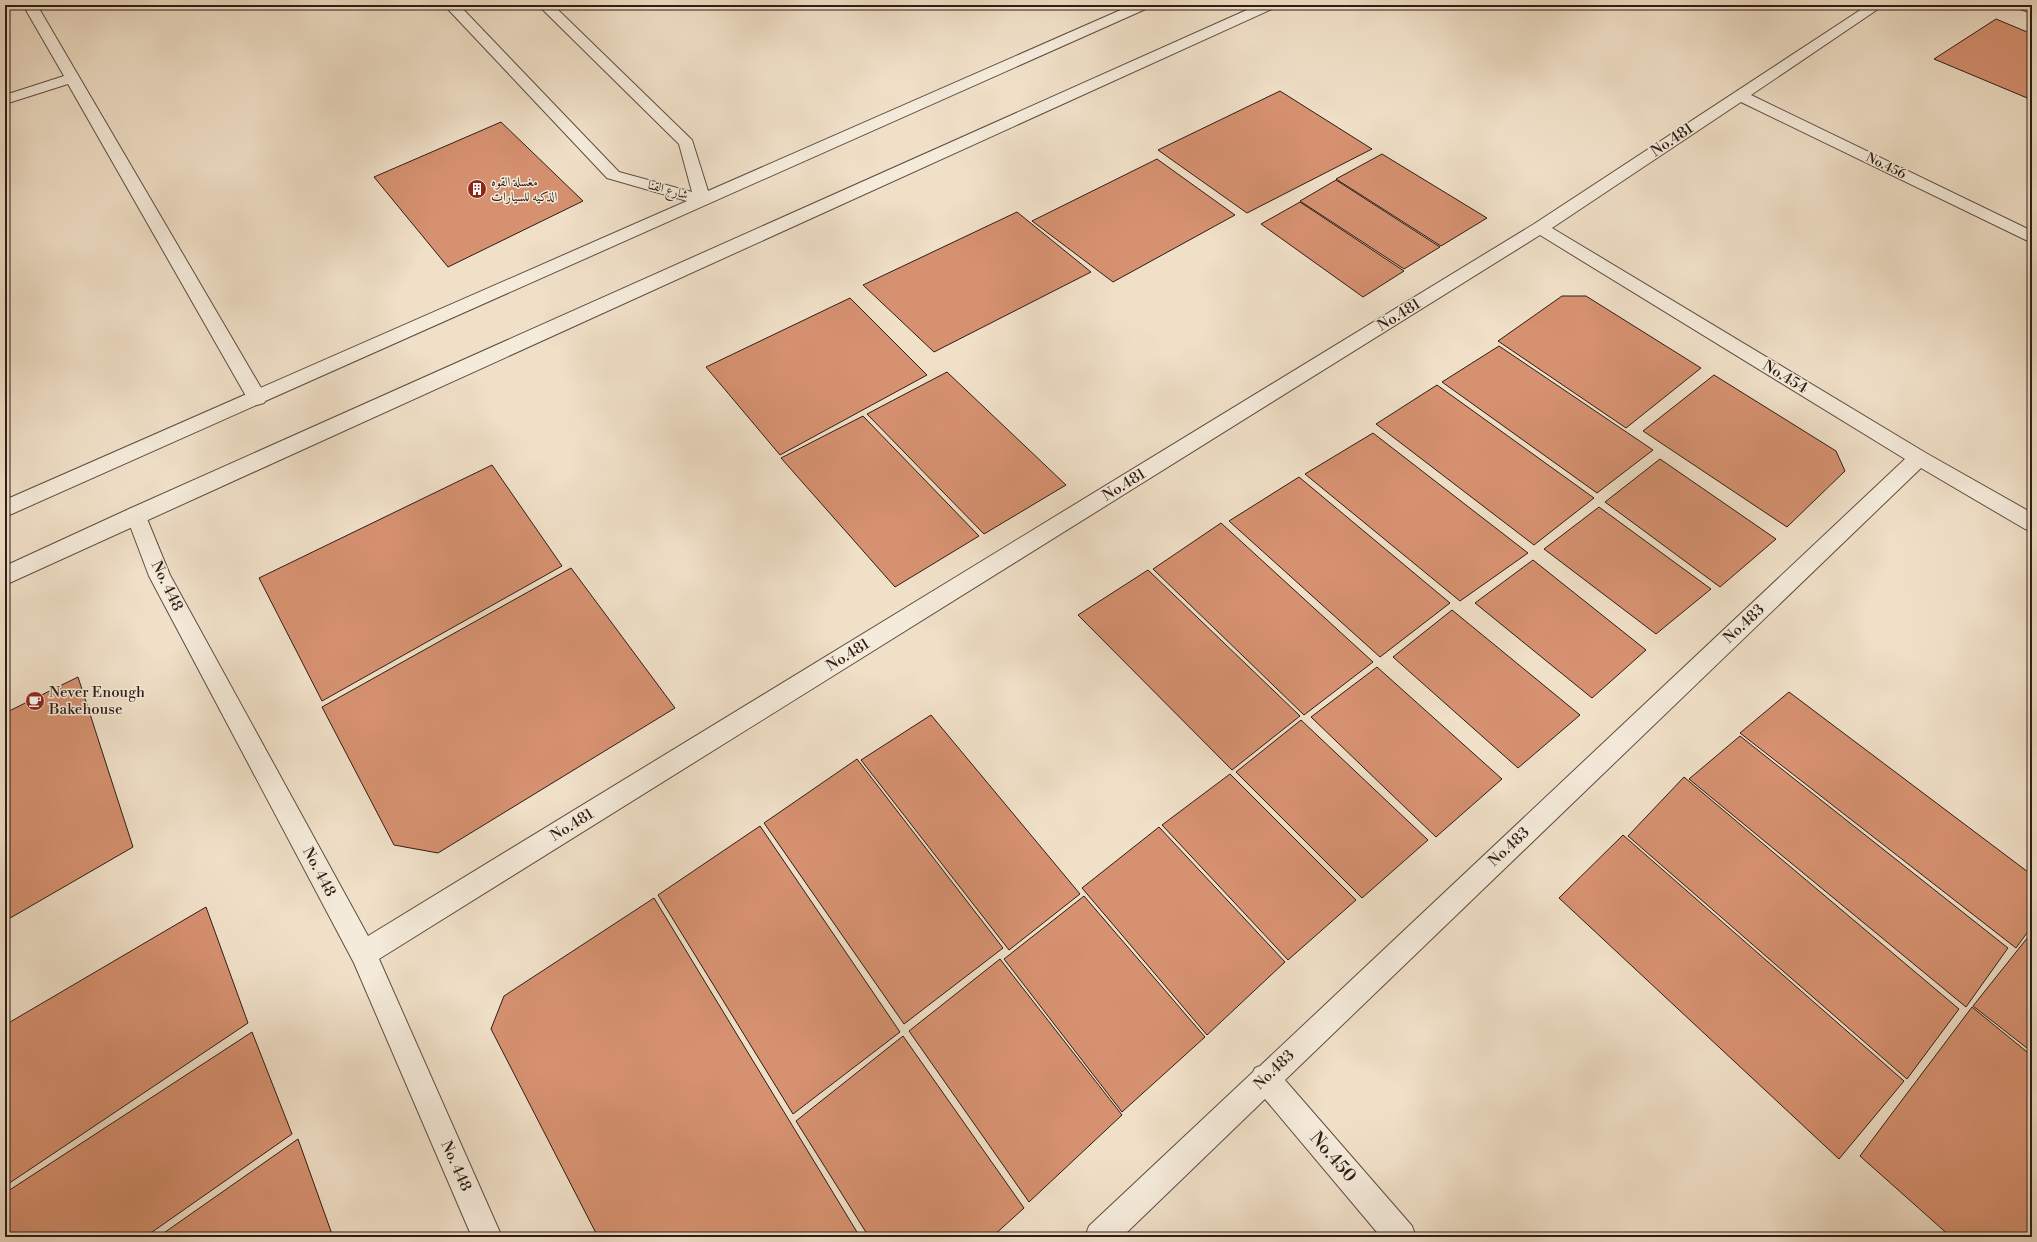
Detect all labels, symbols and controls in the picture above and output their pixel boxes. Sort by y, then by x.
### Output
street label: No.481 [1647,119,1697,161]
street label: No.456 [1863,149,1909,183]
place label: مغسلة القوه الذكيه للسيارات [491,174,557,205]
street label: شارع القنا [645,177,690,206]
building icon: مغسلة القوه الذكيه للسيارات [466,178,488,200]
street label: No.481 [1374,294,1424,336]
street label: No.454 [1759,356,1811,398]
street label: No.481 [1099,464,1149,506]
street label: No. 448 [147,558,187,614]
street label: No.483 [1719,600,1769,648]
street label: No.481 [823,634,873,676]
place label: Never Enough Bakehouse [48,683,145,719]
cafe icon: Never Enough Bakehouse [24,690,46,712]
street label: No.481 [547,804,597,846]
street label: No.483 [1484,823,1534,871]
street label: No. 448 [298,844,340,900]
street label: No.483 [1250,1046,1298,1094]
street label: No.450 [1305,1127,1361,1187]
street label: No. 448 [436,1138,476,1194]

